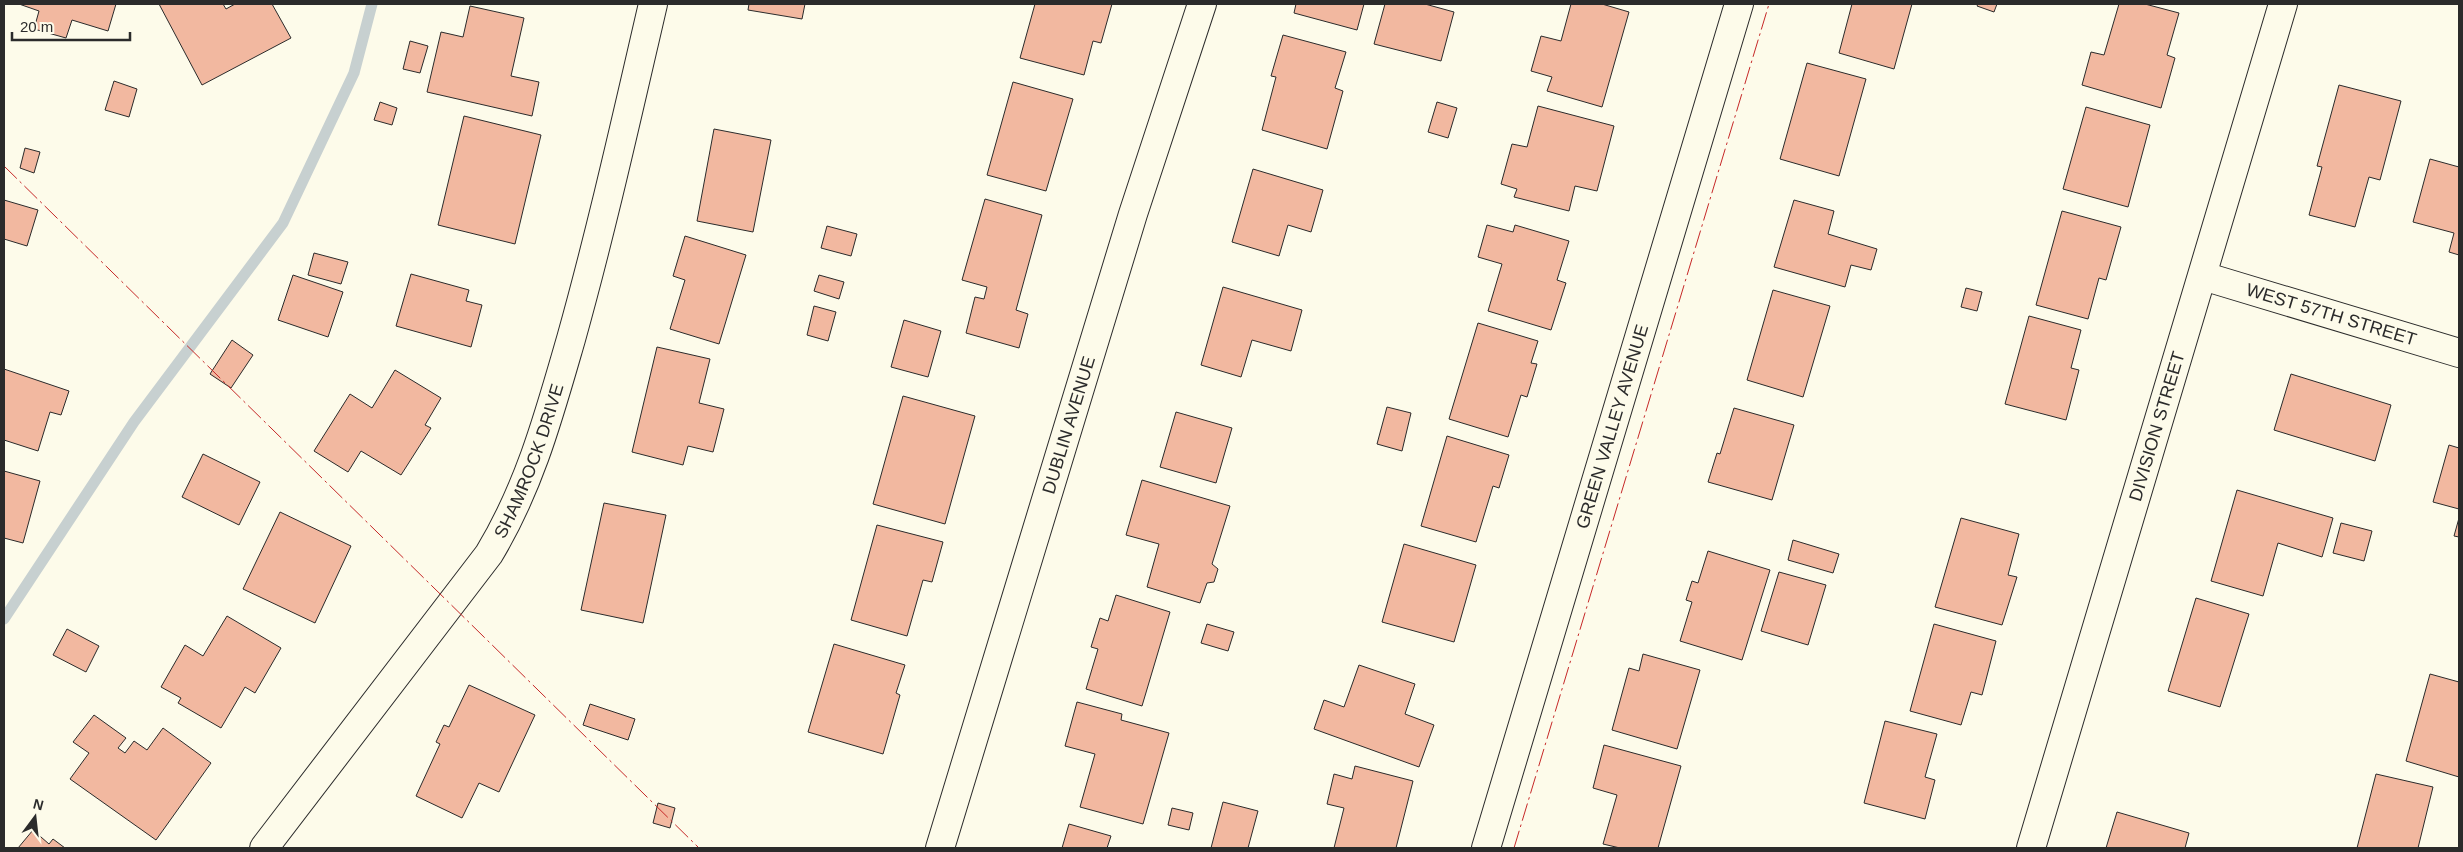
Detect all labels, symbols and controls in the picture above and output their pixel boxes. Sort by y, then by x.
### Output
scale bar [12,10,130,42]
text: 20 m [20,18,53,35]
street label: WEST 57TH STREET [2244,280,2419,350]
street label: GREEN VALLEY AVENUE [1572,322,1652,531]
street label: DIVISION STREET [2125,349,2189,504]
street label: DUBLIN AVENUE [1038,354,1099,496]
street label: SHAMROCK DRIVE [490,381,568,542]
north arrow [10,792,60,842]
text: N [31,795,45,813]

